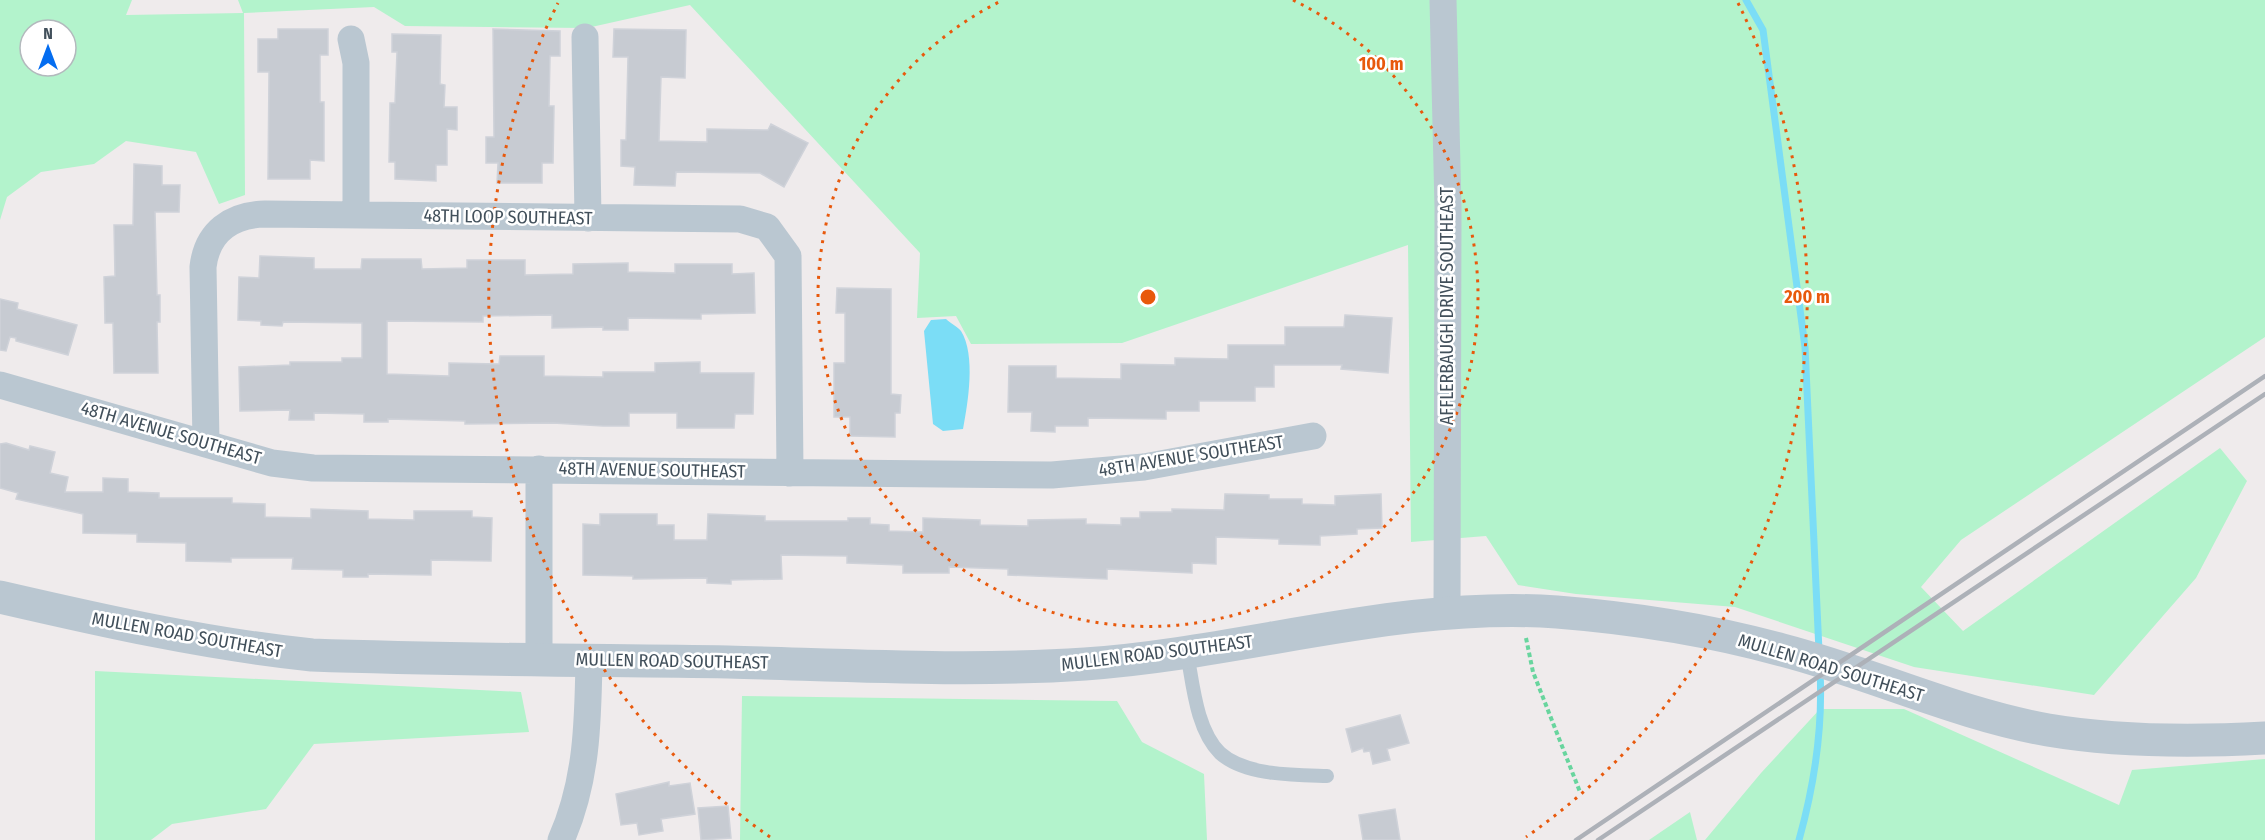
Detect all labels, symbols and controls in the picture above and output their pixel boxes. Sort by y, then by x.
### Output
north arrow [18,18,78,78]
text: N [43,24,53,43]
text: 100 m [1359,53,1403,75]
street label: AFFLERBAUGH DRIVE SOUTHEAST [1436,186,1458,425]
street label: 48TH LOOP SOUTHEAST [423,205,593,229]
text: 200 m [1783,286,1830,308]
centre of rings [1138,287,1158,307]
street label: 48TH AVENUE SOUTHEAST [78,397,264,469]
street label: 48TH AVENUE SOUTHEAST [1097,430,1286,481]
street label: 48TH AVENUE SOUTHEAST [558,457,746,483]
street label: MULLEN ROAD SOUTHEAST [90,607,284,663]
street label: MULLEN ROAD SOUTHEAST [1736,629,1927,707]
street label: MULLEN ROAD SOUTHEAST [1060,630,1255,676]
street label: MULLEN ROAD SOUTHEAST [575,648,769,674]

